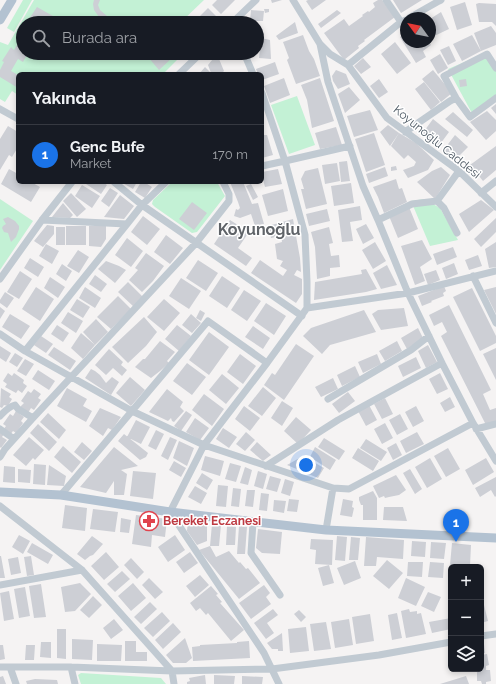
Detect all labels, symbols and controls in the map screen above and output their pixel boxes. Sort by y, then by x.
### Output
north arrow [400,12,436,48]
search box [16,16,264,60]
icon: search [30,27,52,49]
text: Burada ara [62,29,137,47]
text: Yakında [32,88,96,108]
street label: Koyunoğlu Caddesi [391,103,483,181]
text: Genc Bufe [70,138,145,156]
text: 1 [42,147,48,162]
text: 170 m [212,147,248,162]
text: Market [70,156,111,171]
district label: Koyunoğlu [218,220,300,239]
your location [296,455,316,475]
pin: 1 [443,509,469,542]
pharmacy icon: Bereket Eczanesi [138,510,160,532]
place label: Bereket Eczanesi [163,514,261,528]
map controls [448,564,484,672]
button: + [448,564,484,600]
button: − [448,600,484,636]
button: layers [448,636,484,672]

